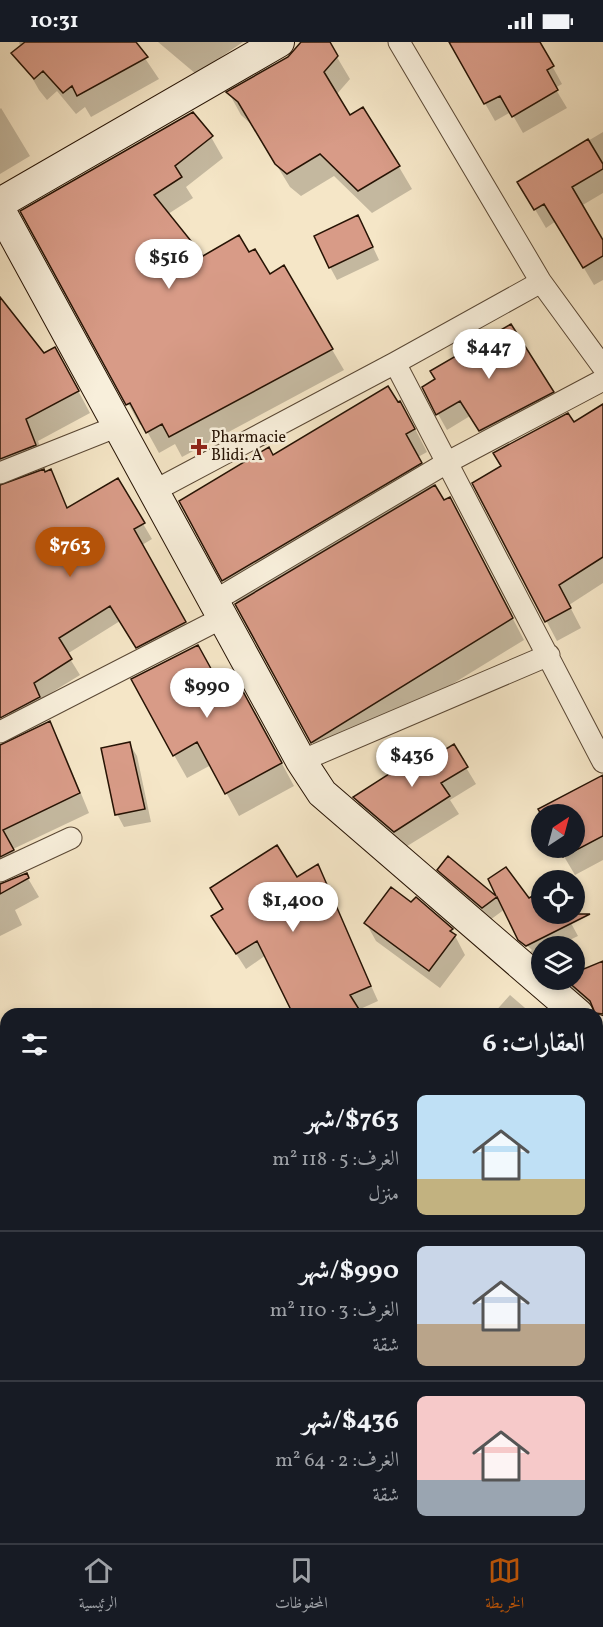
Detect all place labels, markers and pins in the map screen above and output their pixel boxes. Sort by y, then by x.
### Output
pin: $516 [133,239,205,290]
pin: $447 [453,329,525,380]
place label: Pharmacie Blidi. A [211,427,286,467]
marker: Pharmacie Blidi. A [192,440,206,454]
pin: $763 [34,527,106,578]
pin: $990 [171,668,243,719]
pin: $436 [376,737,448,788]
pin: $1,400 [244,882,342,933]

